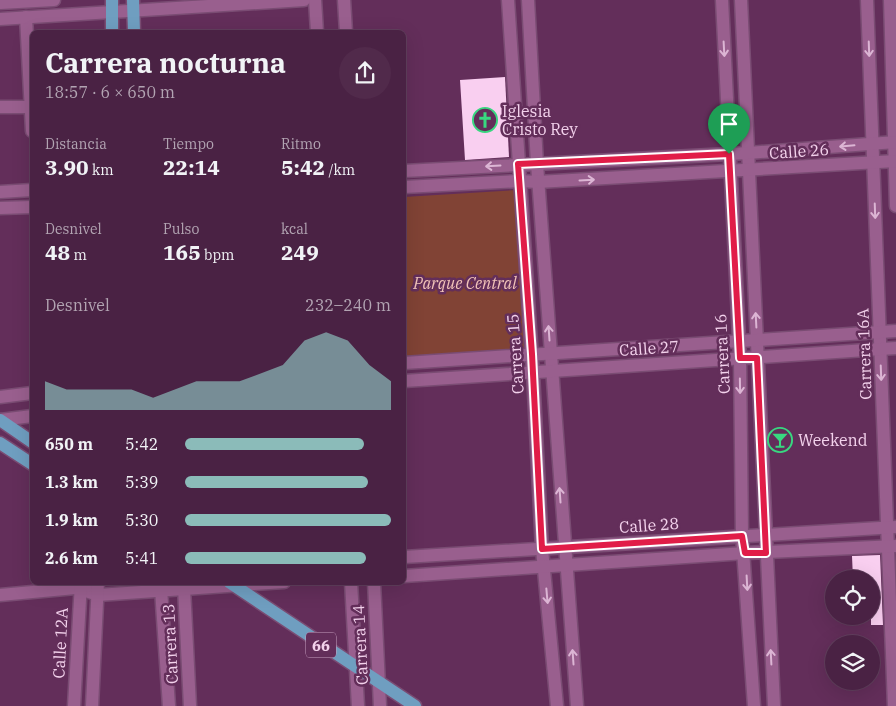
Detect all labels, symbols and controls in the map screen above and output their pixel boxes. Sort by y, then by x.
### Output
one-way arrow [720,40,729,56]
one-way arrow [864,40,874,56]
text: Carrera nocturna [45,44,286,81]
button: share [339,47,391,99]
text: 18:57 · 6 × 650 m [45,82,175,102]
place label: Iglesia Cristo Rey [502,101,578,139]
pin [708,103,750,154]
church icon: Iglesia Cristo Rey [472,107,498,133]
icon: arrive [715,110,743,138]
text: Distancia [45,135,107,153]
text: Tiempo [163,135,214,153]
text: Ritmo [281,135,321,153]
street label: Calle 26 [768,139,830,163]
one-way arrow [840,141,856,150]
text: 3.90 [45,153,89,181]
text: 22:14 [163,153,220,181]
text: 5:42 [281,153,325,181]
text: km [89,161,114,179]
text: /km [325,161,355,179]
one-way arrow [485,161,501,170]
one-way arrow [579,175,595,184]
one-way arrow [870,202,880,219]
text: Desnivel [45,220,102,238]
text: Pulso [163,220,199,238]
text: kcal [281,220,308,238]
text: 48 [45,238,70,266]
text: 165 [163,238,201,266]
text: 249 [281,238,319,266]
text: m [70,246,87,264]
text: bpm [201,246,234,264]
park label: Parque Central [412,273,517,293]
text: Desnivel [45,295,110,315]
text: 232–240 m [305,295,391,315]
street label: Carrera 16A [852,308,876,400]
one-way arrow [751,312,760,328]
street label: Carrera 15 [502,313,528,395]
street label: Carrera 16 [710,313,734,395]
one-way arrow [545,326,554,342]
street label: Calle 27 [618,336,680,360]
one-way arrow [876,365,886,381]
one-way arrow [735,377,745,393]
bar icon: Weekend [767,427,793,453]
place label: Weekend [798,430,868,450]
text: 650 m [45,434,93,454]
text: 5:42 [125,434,158,454]
text: 1.3 km [45,472,98,492]
text: 5:39 [125,472,158,492]
one-way arrow [555,488,564,504]
text: 1.9 km [45,510,98,530]
text: 5:30 [125,510,158,530]
street label: Calle 28 [618,513,680,537]
text: 2.6 km [45,548,98,568]
text: 5:41 [125,548,158,568]
map controls [825,570,880,690]
button: locate [825,570,880,625]
one-way arrow [742,575,751,591]
one-way arrow [542,588,552,604]
street label: Carrera 13 [158,603,182,685]
street label: Carrera 14 [348,604,372,686]
street label: Calle 12A [48,607,72,679]
road number: 66 [306,632,336,658]
button: layers [825,635,880,690]
one-way arrow [568,650,578,666]
one-way arrow [767,650,776,666]

